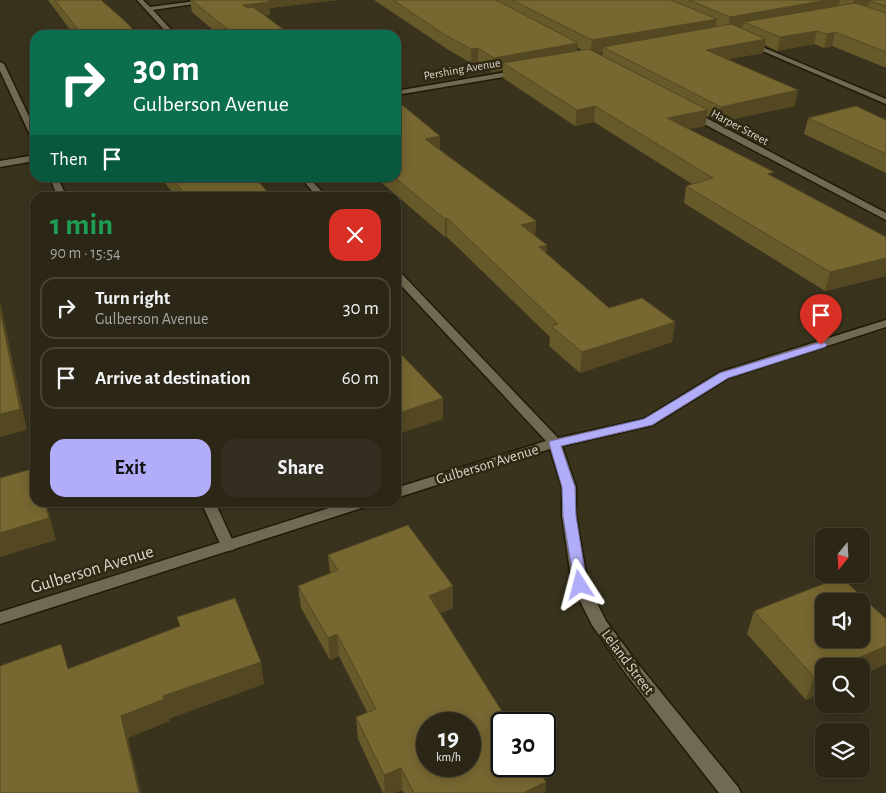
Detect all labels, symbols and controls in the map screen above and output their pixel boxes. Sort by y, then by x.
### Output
icon: right [50,50,115,115]
text: 30 m [133,52,200,87]
street label: Pershing Avenue [423,56,501,82]
text: Gulberson Avenue [133,93,289,115]
street label: Harper Street [709,107,771,147]
icon: arrive [98,145,126,173]
text: Then [50,150,88,169]
button: close [329,209,381,261]
text: 1 min [50,210,113,240]
text: 90 m · 15:54 [50,245,121,261]
text: Turn right [95,289,170,308]
icon: right [52,294,80,322]
pin [800,294,842,345]
text: 30 m [343,299,379,318]
icon: arrive [807,301,835,329]
text: Gulberson Avenue [95,311,208,327]
icon: arrive [52,364,80,392]
text: Arrive at destination [95,369,251,388]
text: 60 m [342,369,379,388]
button: Exit [50,439,211,497]
button: Share [221,439,381,497]
street label: Gulberson Avenue [434,442,540,487]
north arrow [815,528,870,582]
map controls [815,528,870,778]
street label: Gulberson Avenue [29,543,156,597]
position arrow [553,558,605,610]
button: sound [815,593,870,648]
street label: Leland Street [599,627,657,698]
button: search [815,658,870,713]
speed limit sign: 30 [491,712,556,777]
button: layers [815,723,870,778]
text: 19 [438,726,459,751]
text: km/h [436,751,461,763]

